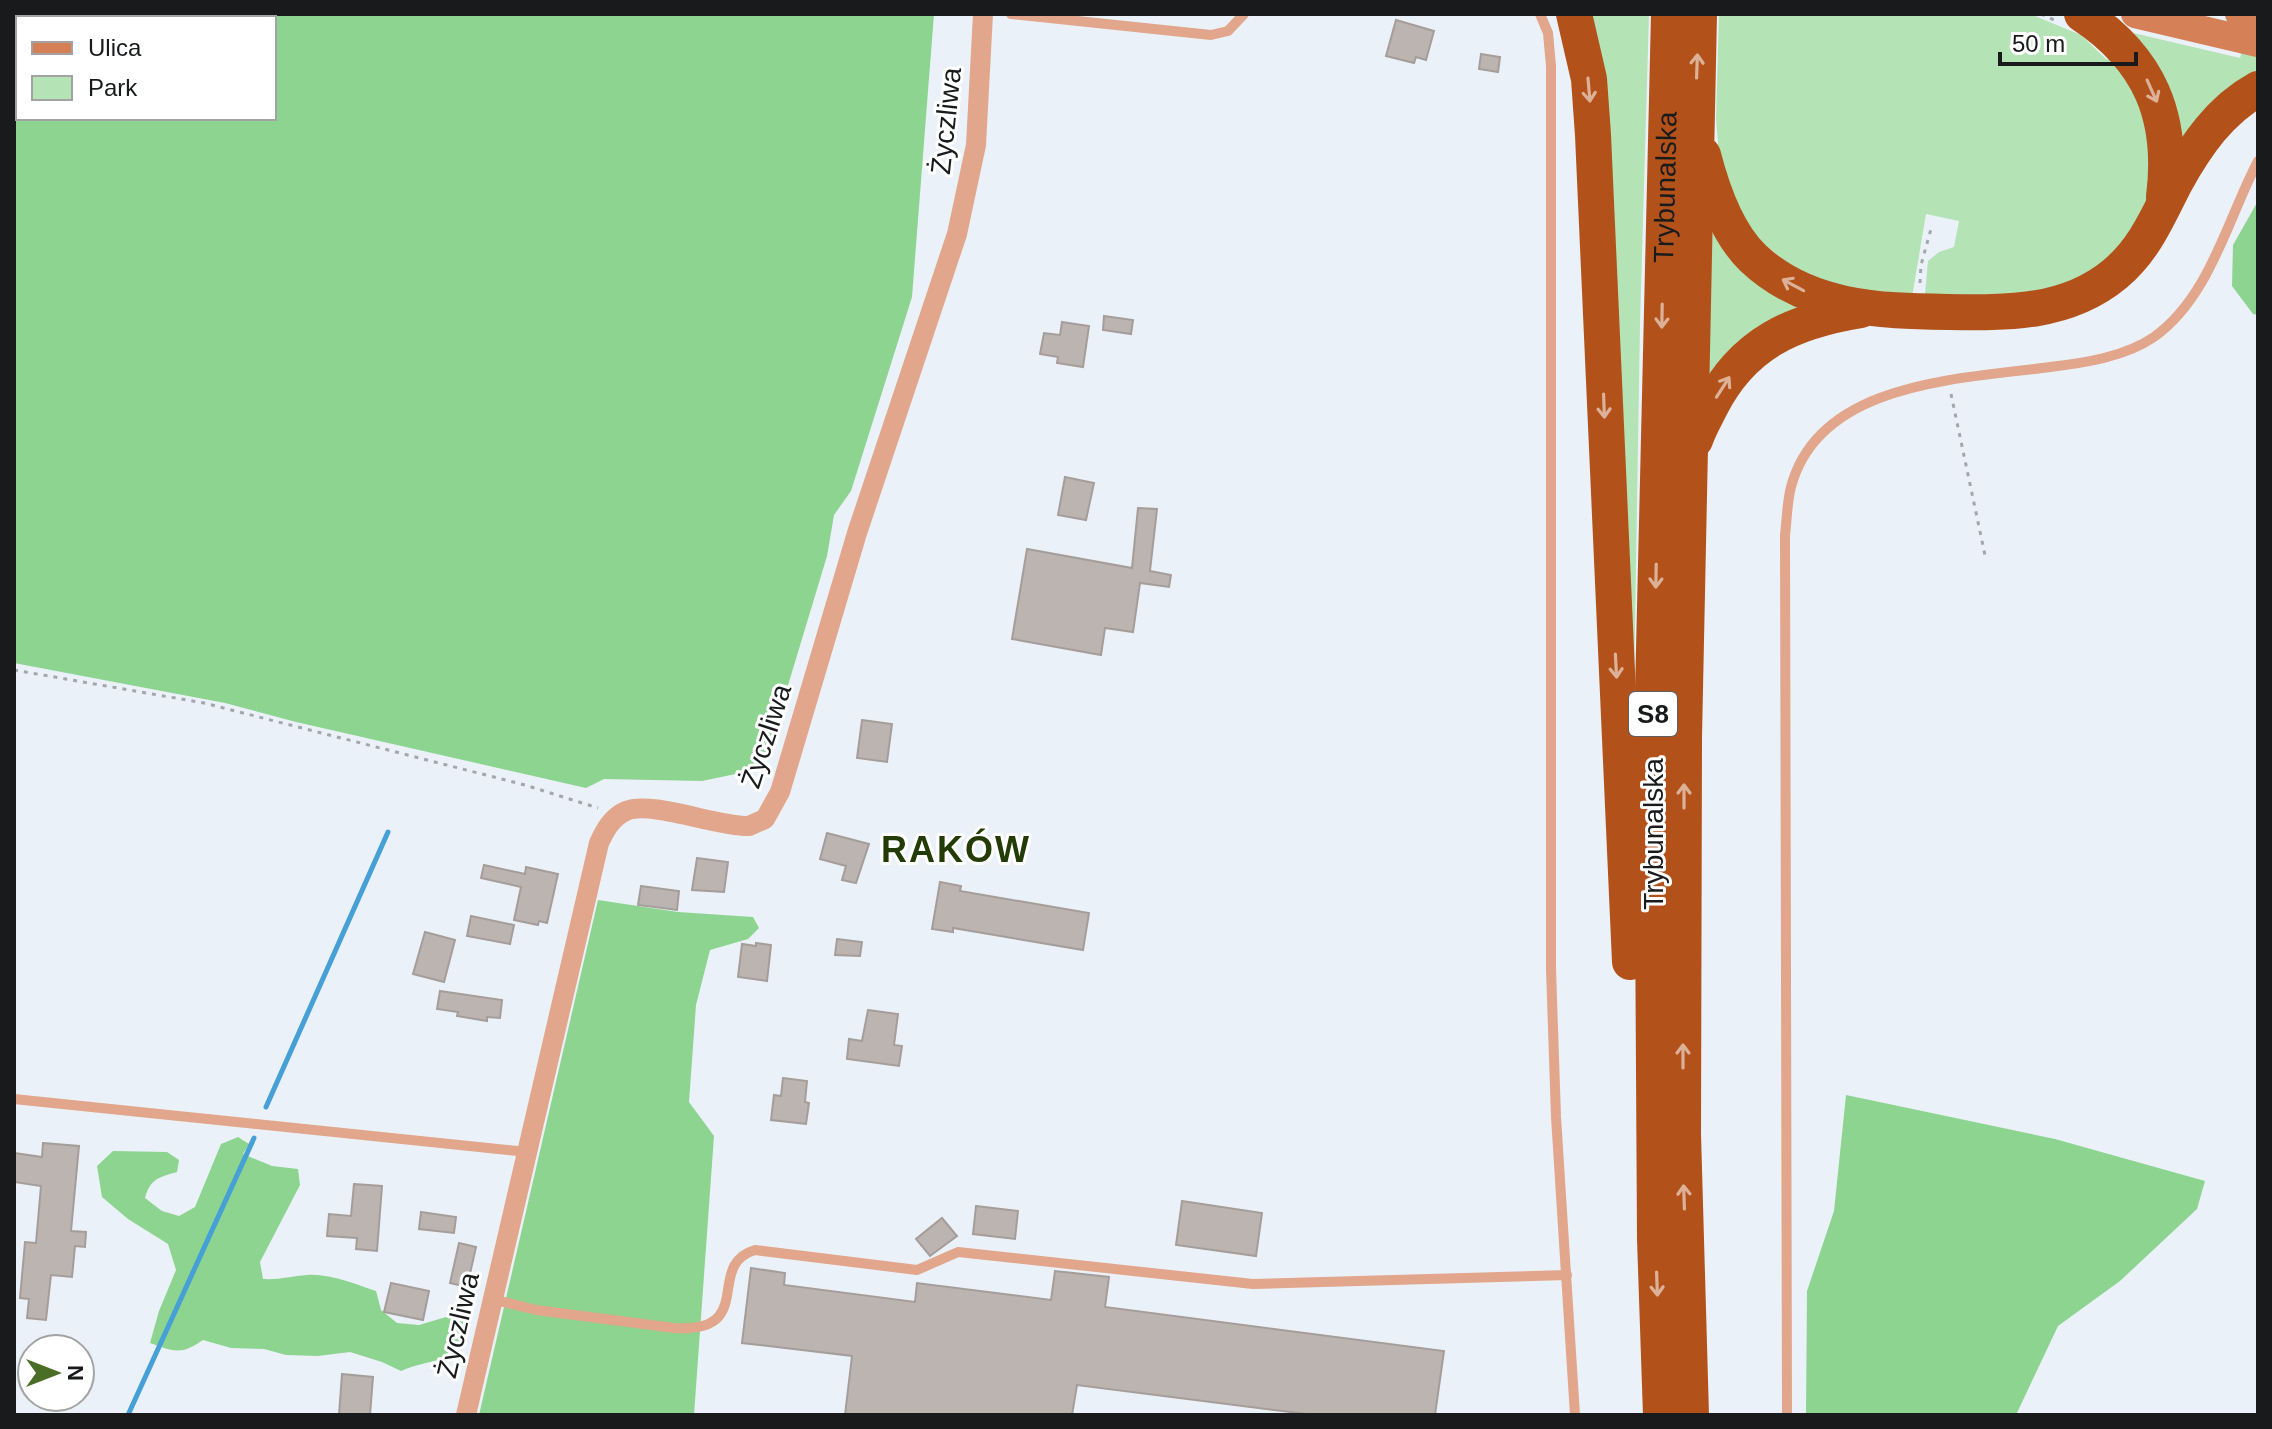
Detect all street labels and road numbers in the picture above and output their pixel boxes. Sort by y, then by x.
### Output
street label: Życzliwa [925,66,967,176]
street label: Trybunalska [1648,111,1682,263]
street label: Życzliwa [735,680,797,792]
road number: S8 [1629,692,1677,736]
street label: Trybunalska [1638,758,1669,910]
street label: Życzliwa [431,1269,485,1381]

